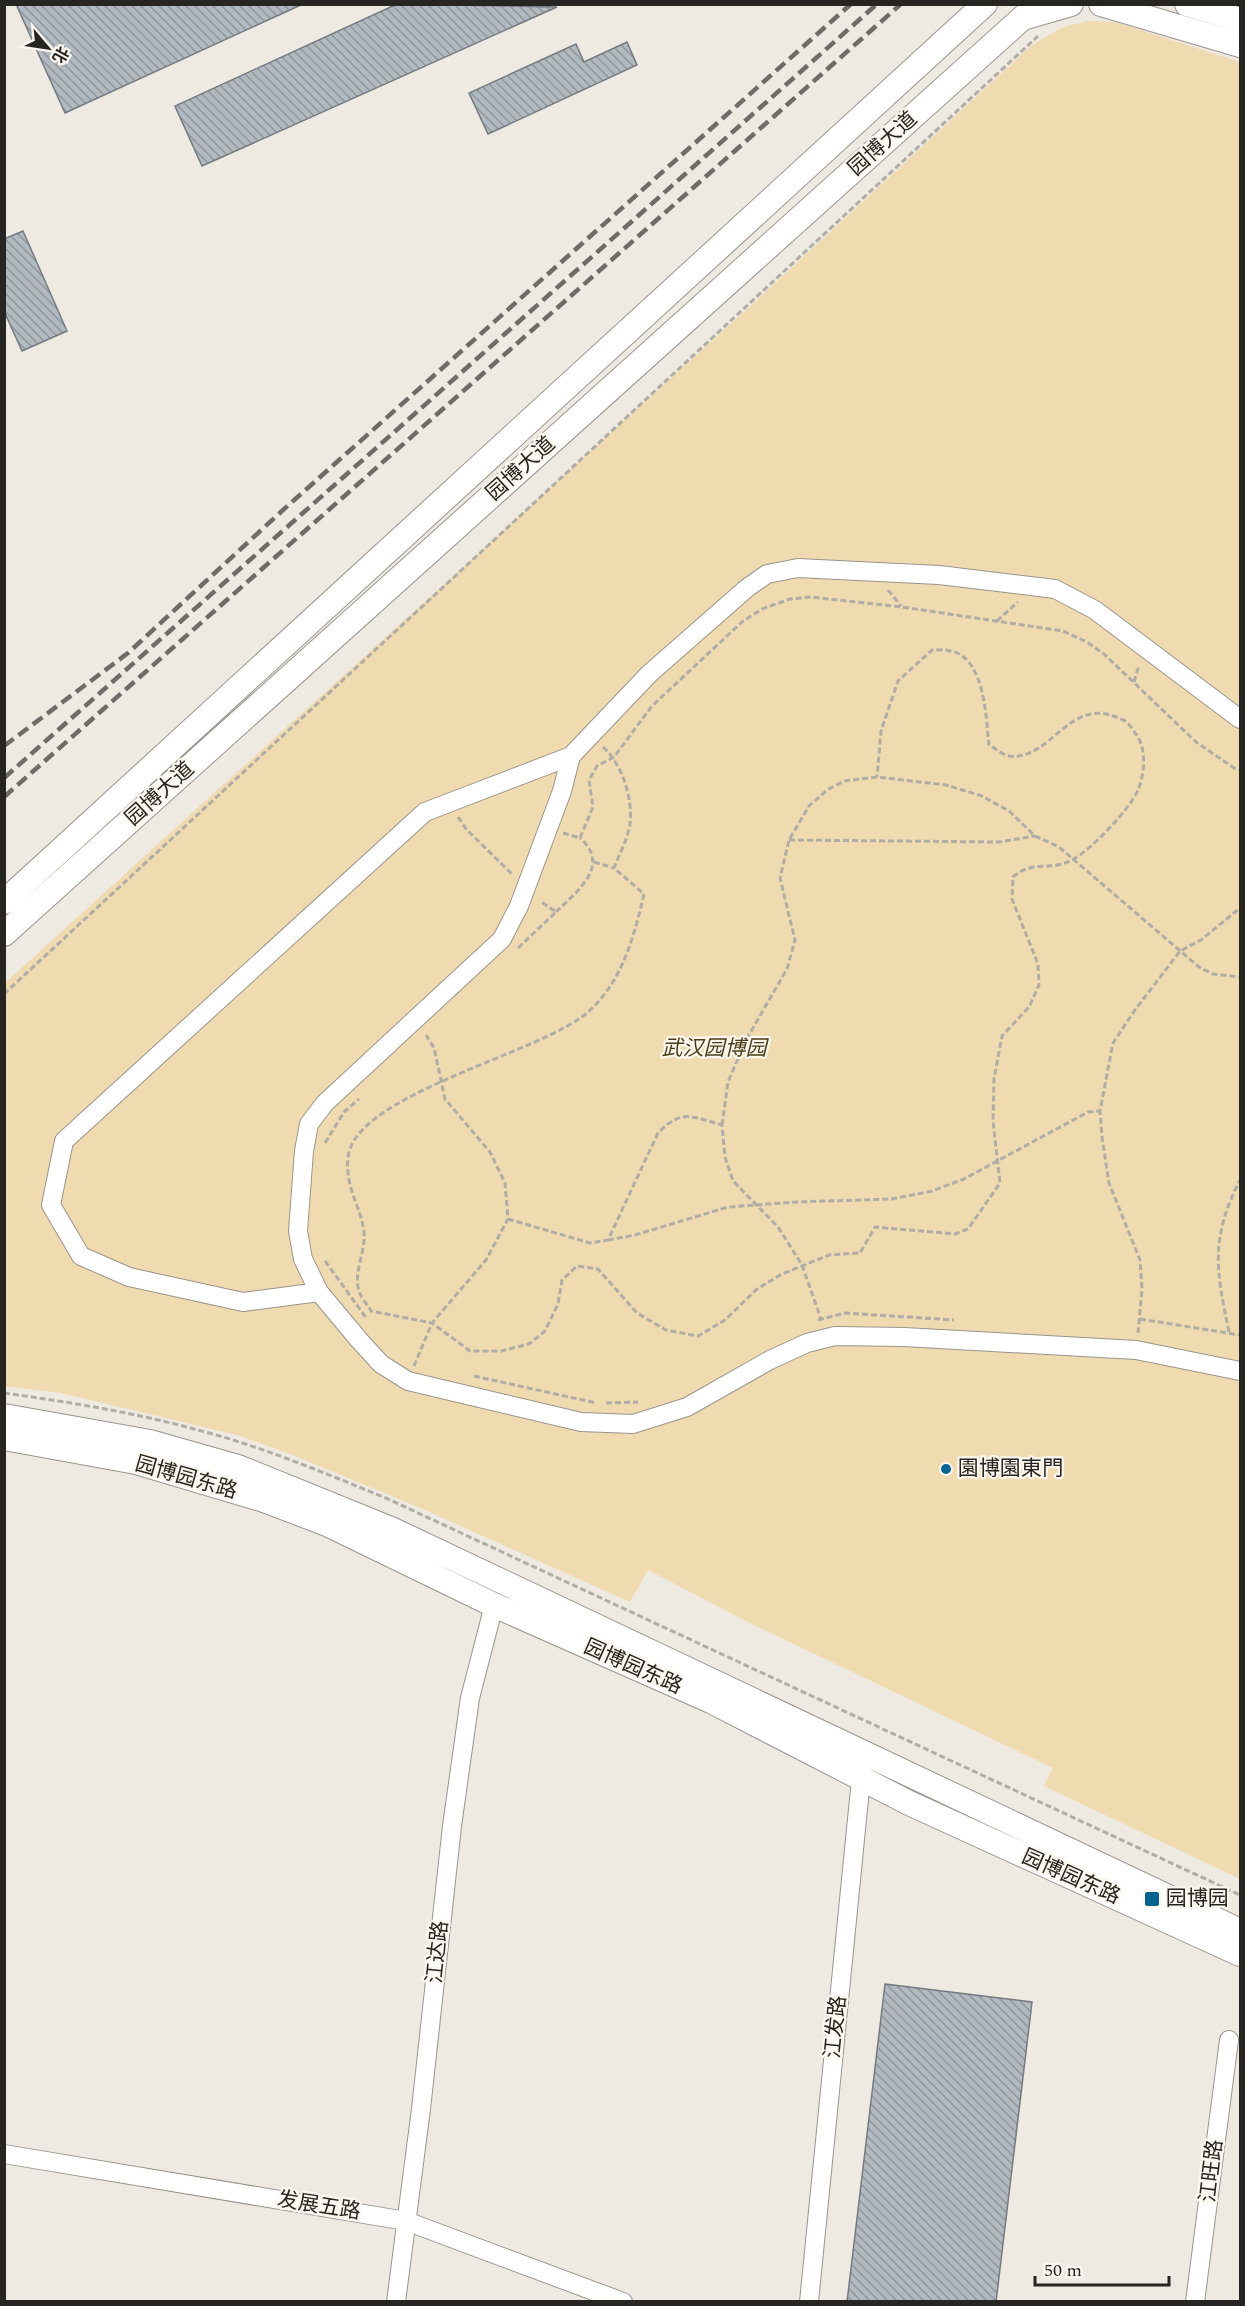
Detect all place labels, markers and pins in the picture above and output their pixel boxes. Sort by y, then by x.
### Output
place label: 園博園東門 [958,1453,1063,1485]
marker: 園博園東門 [939,1462,953,1476]
place label: 园博园 [1166,1883,1229,1915]
marker: 园博园 [1143,1890,1161,1908]

